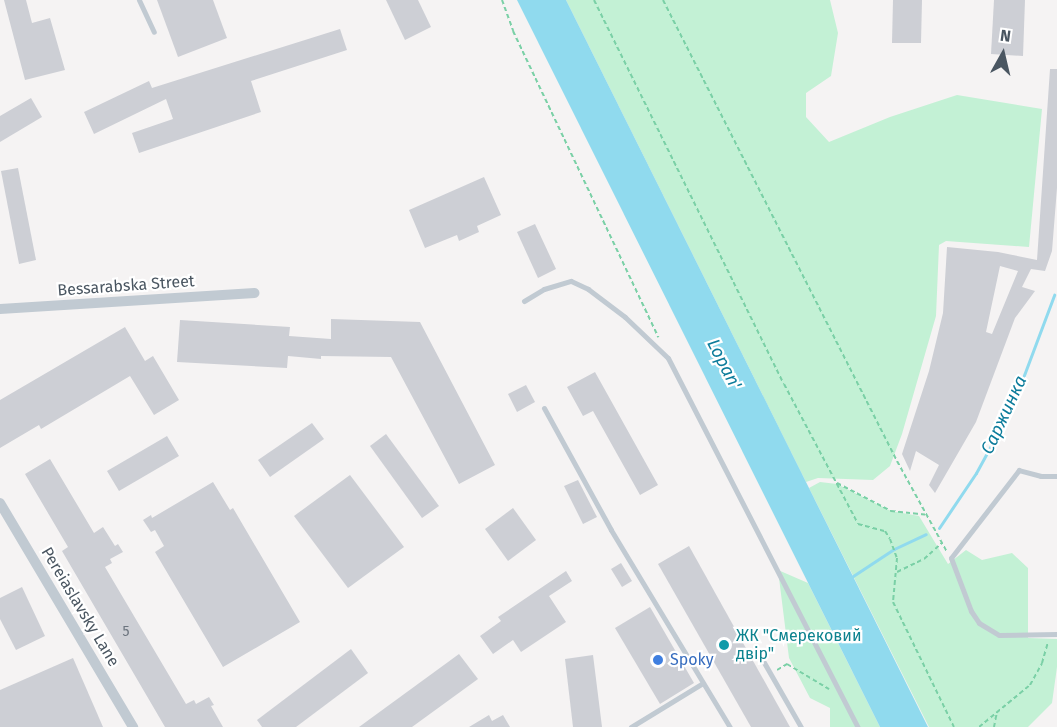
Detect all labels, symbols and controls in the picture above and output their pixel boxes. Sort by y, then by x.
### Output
north arrow [973,24,1033,84]
text: N [999,26,1012,46]
street label: Bessarabska Street [57,272,195,300]
water label: Lopan' [702,335,746,393]
water label: Саржинка [976,372,1032,458]
street label: Pereiaslavsky Lane [37,544,123,670]
house number: 5 [122,624,130,640]
place label: ЖК "Смерековий двір" [736,626,862,664]
marker: ЖК "Смерековий двір" [717,638,731,652]
place label: Spoky [670,650,714,670]
marker: Spoky [651,653,665,667]

